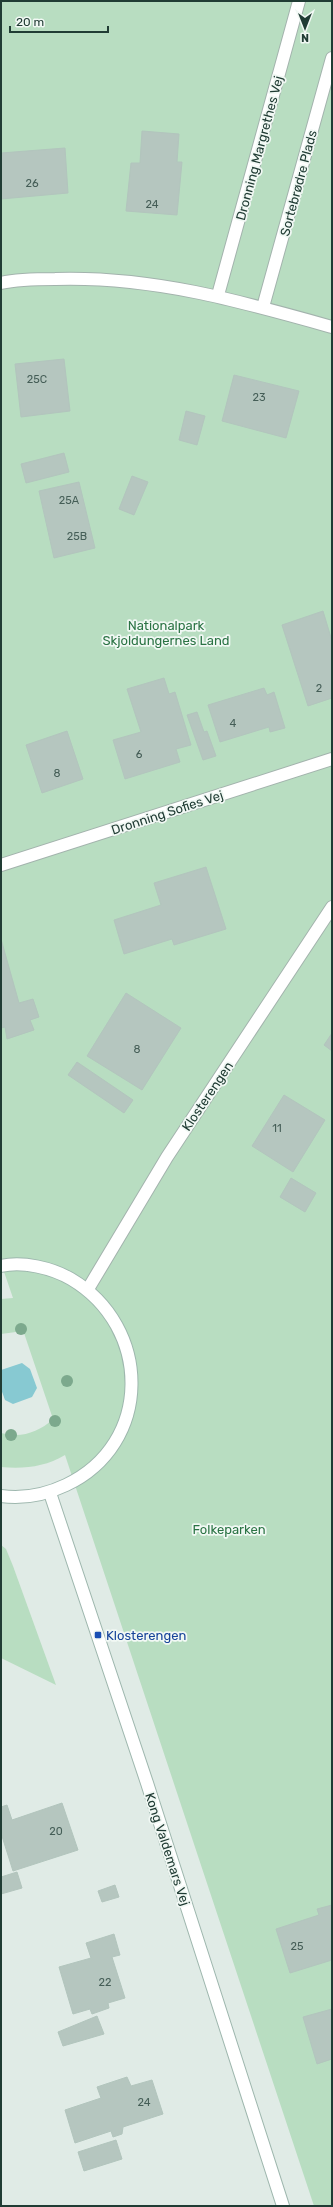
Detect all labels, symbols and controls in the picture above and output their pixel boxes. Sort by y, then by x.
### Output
scale bar [10,8,108,34]
north arrow [285,8,325,48]
text: 20 m [16,15,44,29]
text: N [301,31,309,44]
street label: Dronning Margrethes Vej [233,74,287,222]
street label: Sortebrødre Plads [277,128,320,238]
house number: 26 [25,177,39,190]
house number: 24 [145,198,159,211]
house number: 25C [27,373,47,386]
house number: 23 [252,391,266,404]
house number: 25A [59,494,80,507]
house number: 25B [67,530,87,543]
park label: Nationalpark Skjoldungernes Land [102,618,230,649]
house number: 2 [316,682,322,695]
house number: 4 [230,717,237,730]
house number: 6 [136,748,143,761]
house number: 8 [54,767,61,780]
street label: Dronning Sofies Vej [109,787,225,839]
house number: 8 [134,1043,141,1056]
street label: Klosterengen [179,1059,237,1134]
house number: 11 [272,1122,282,1135]
park label: Folkeparken [192,1522,266,1537]
place label: Klosterengen [106,1628,186,1644]
marker: Klosterengen [93,1630,103,1640]
street label: Kong Valdemars Vej [141,1791,193,1908]
house number: 20 [49,1825,63,1838]
house number: 25 [291,1940,304,1953]
house number: 22 [99,1976,111,1989]
house number: 24 [137,2096,151,2109]

